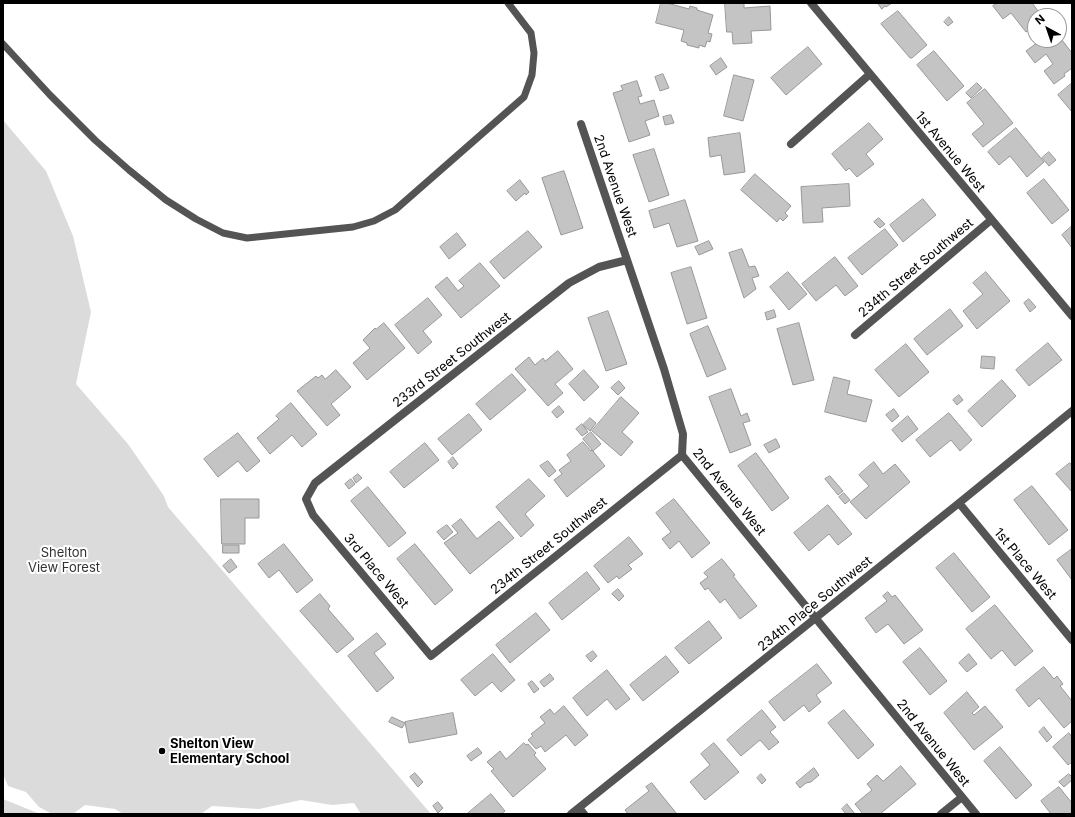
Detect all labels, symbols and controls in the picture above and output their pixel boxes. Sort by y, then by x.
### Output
north arrow [1027,8,1067,48]
text: N [1032,12,1048,28]
street label: 1st Avenue West [912,109,988,195]
street label: 2nd Avenue West [590,133,640,239]
street label: 234th Street Southwest [855,215,977,321]
street label: 233rd Street Southwest [390,309,514,411]
street label: 2nd Avenue West [689,445,769,539]
street label: 234th Street Southwest [488,494,610,598]
street label: 1st Place West [991,525,1059,603]
street label: 3rd Place West [340,531,412,611]
park label: Shelton View Forest [28,545,100,576]
street label: 234th Place Southwest [755,553,875,655]
street label: 2nd Avenue West [893,696,973,790]
place label: Shelton View Elementary School [170,736,289,767]
marker: Shelton View Elementary School [157,746,167,756]

